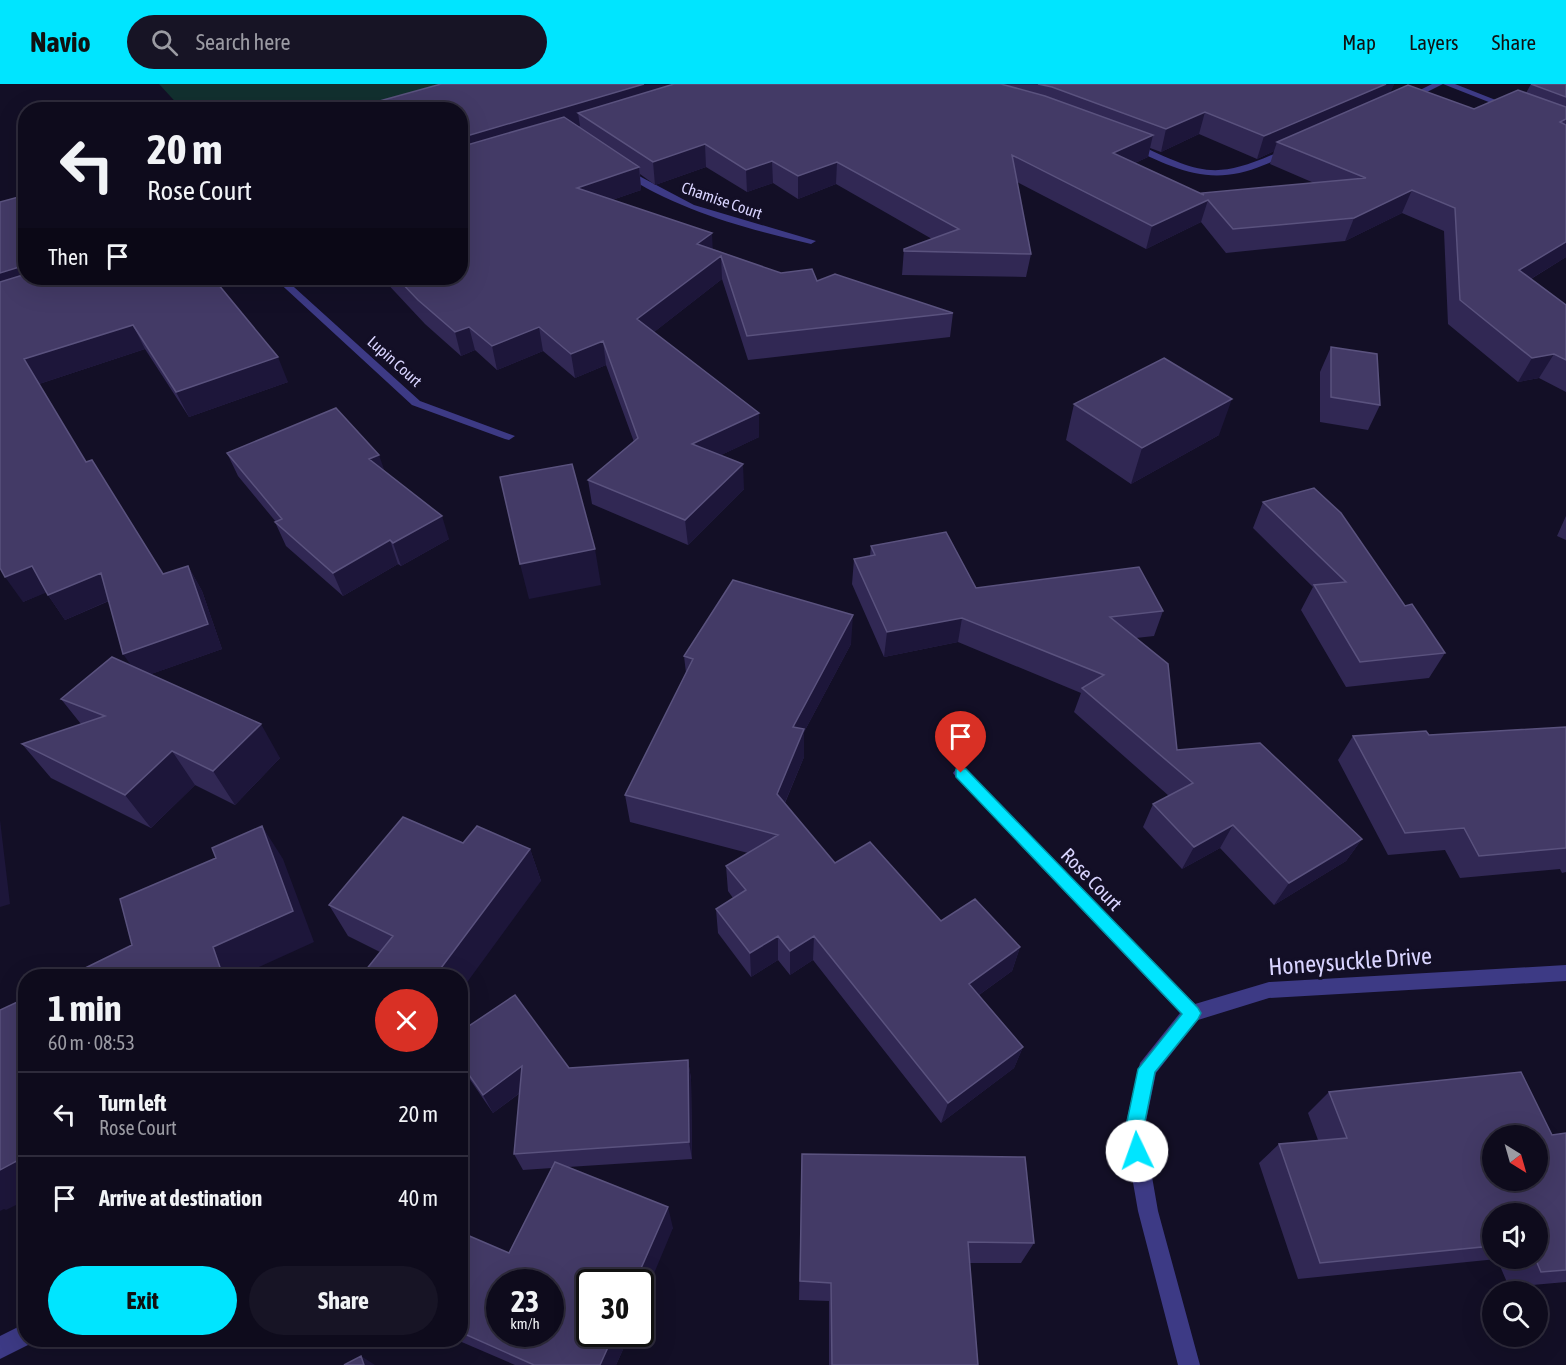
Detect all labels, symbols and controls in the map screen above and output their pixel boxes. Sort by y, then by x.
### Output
search box [127,15,547,69]
text: Navio [30,26,91,58]
icon: search [148,26,181,59]
text: Search here [196,29,291,55]
text: Map [1342,30,1376,54]
text: Layers [1409,30,1459,54]
text: Share [1492,30,1536,54]
text: 20 m [147,125,222,173]
icon: left [48,126,126,204]
text: Rose Court [147,175,252,206]
street label: Chamise Court [679,178,765,222]
icon: arrive [101,240,134,273]
text: Then [48,244,89,270]
street label: Lupin Court [364,332,426,391]
pin [935,711,986,773]
icon: arrive [944,720,977,753]
street label: Rose Court [1057,843,1127,915]
street label: Honeysuckle Drive [1267,942,1433,980]
text: 1 min [48,987,122,1029]
button: close [375,989,438,1052]
text: 60 m · 08:53 [48,1031,135,1054]
text: Turn left [99,1090,166,1116]
icon: left [48,1098,81,1131]
text: 20 m [398,1101,438,1127]
text: Rose Court [99,1116,177,1139]
position arrow [1105,1119,1169,1183]
north arrow [1482,1125,1548,1191]
map controls [1482,1125,1548,1347]
icon: arrive [48,1182,81,1215]
text: Arrive at destination [99,1185,262,1211]
text: 40 m [398,1185,438,1211]
button: sound [1482,1203,1548,1269]
button: Exit [48,1266,237,1335]
button: Share [249,1266,438,1335]
speed limit sign: 30 [576,1269,654,1347]
button: search [1482,1281,1548,1347]
text: 23 [511,1284,539,1318]
text: km/h [510,1315,540,1332]

